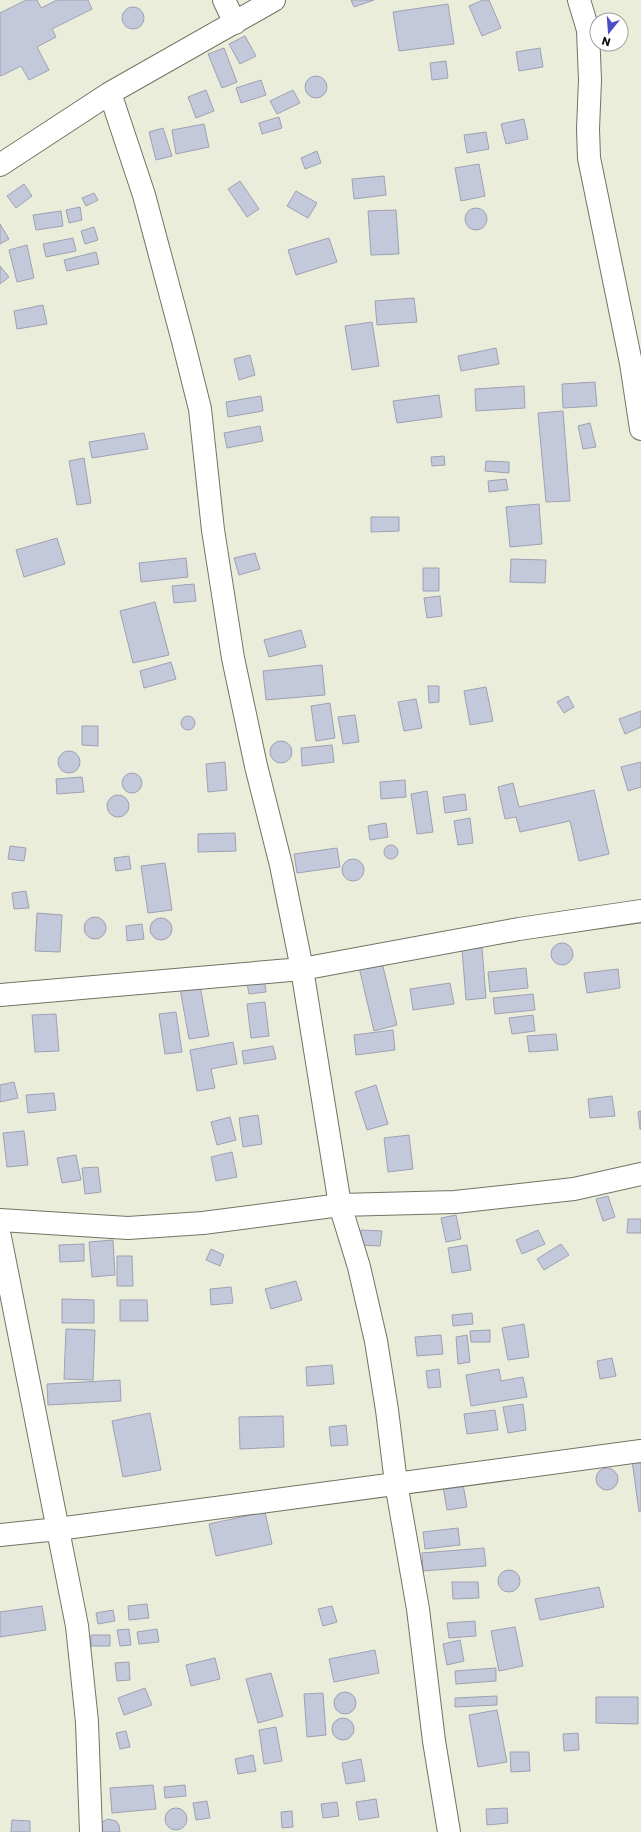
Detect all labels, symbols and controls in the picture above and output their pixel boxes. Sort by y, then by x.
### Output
north arrow [589,12,629,52]
text: N [600,33,612,50]

